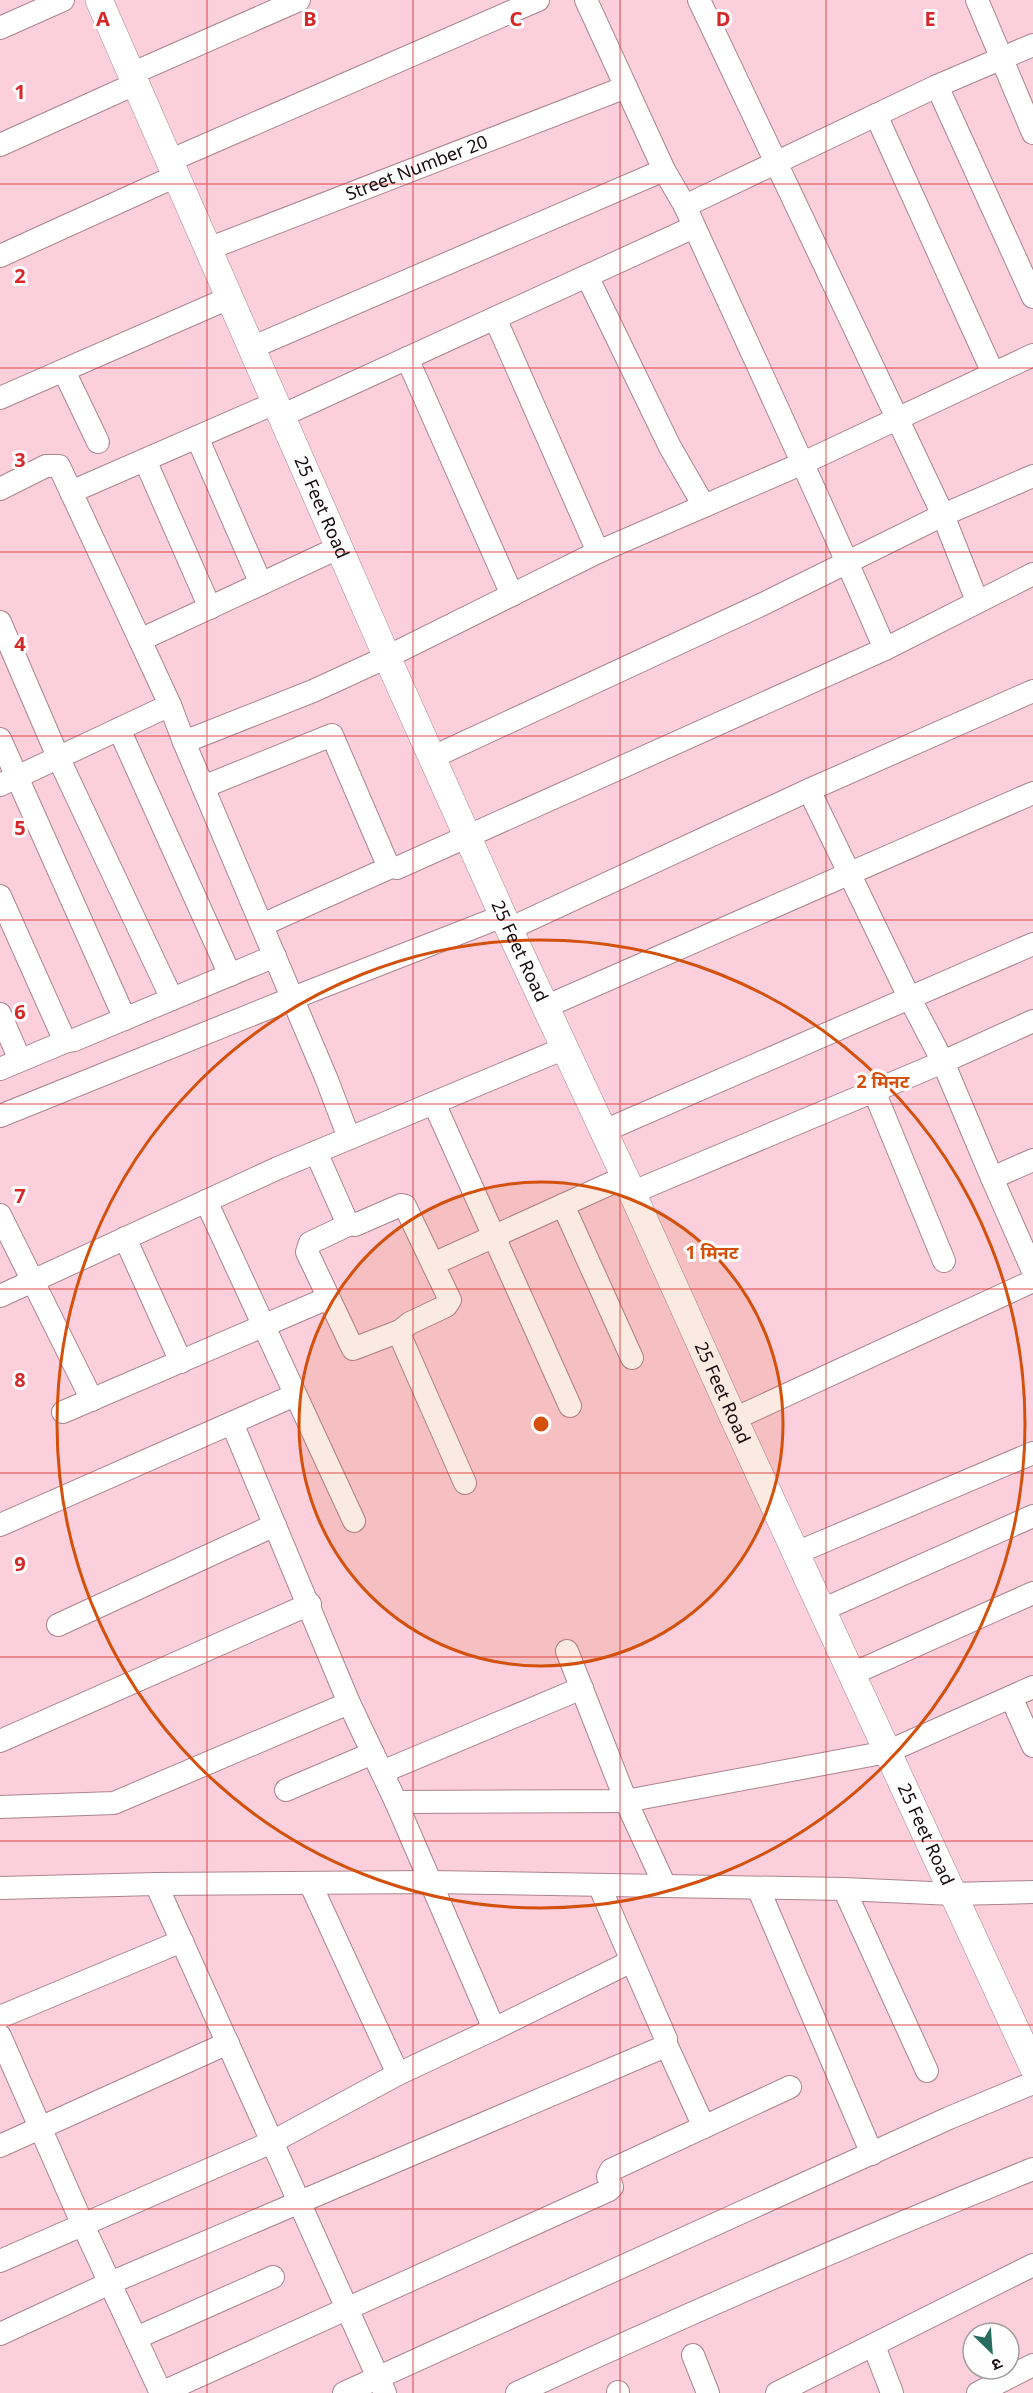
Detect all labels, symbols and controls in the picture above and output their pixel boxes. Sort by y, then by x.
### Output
text: A [96,5,110,32]
text: B [303,5,317,32]
text: C [510,5,523,32]
text: D [716,5,730,32]
text: E [924,5,936,32]
text: 1 [14,78,26,105]
street label: Street Number 20 [342,129,491,206]
text: 2 [14,262,26,289]
text: 3 [14,446,26,473]
street label: 25 Feet Road [289,452,355,562]
text: 4 [14,630,26,657]
text: 5 [14,814,26,841]
street label: 25 Feet Road [486,896,554,1005]
text: 6 [14,998,26,1025]
text: 2 मिनट [857,1069,910,1093]
text: 7 [14,1182,26,1209]
text: 1 मिनट [686,1240,739,1264]
street label: 25 Feet Road [690,1338,757,1447]
text: 8 [14,1366,26,1393]
centre of rings [531,1414,551,1434]
text: 9 [14,1550,26,1577]
street label: 25 Feet Road [893,1779,960,1889]
north arrow [961,2321,1021,2381]
text: उ [988,2353,1006,2377]

